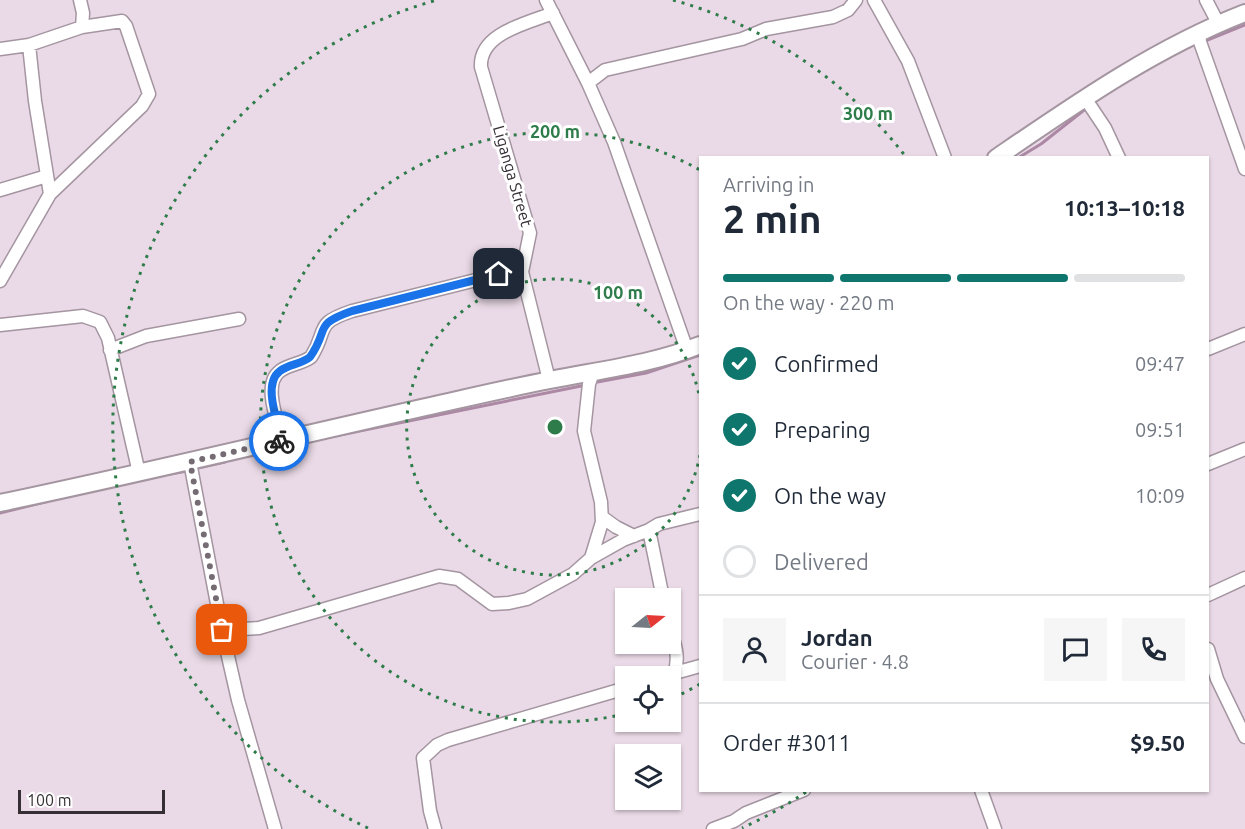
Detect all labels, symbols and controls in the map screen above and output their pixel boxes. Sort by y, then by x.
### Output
text: 300 m [843,103,893,123]
text: 200 m [530,121,580,141]
street label: Liganga Street [490,123,536,229]
text: Arriving in [723,173,814,196]
text: 10:13–10:18 [1064,195,1185,220]
text: 2 min [723,197,822,240]
pin [473,248,524,299]
icon: home [482,257,515,290]
text: 100 m [593,282,643,302]
text: On the way · 220 m [723,291,895,314]
icon: check [723,347,756,380]
text: Confirmed [774,351,879,376]
text: 09:47 [1135,352,1185,375]
courier [249,411,309,471]
icon: check [723,413,756,446]
centre of rings [545,417,565,437]
text: Preparing [774,417,871,442]
text: 09:51 [1135,418,1185,441]
icon: bike [263,425,296,458]
icon: check [723,479,756,512]
text: On the way [774,483,886,508]
text: 10:09 [1135,484,1185,507]
text: Delivered [774,549,869,574]
north arrow [615,588,681,654]
map controls [615,588,681,810]
pin [196,604,247,655]
icon: bag [205,613,238,646]
button: person [723,618,786,681]
button: chat [1044,618,1107,681]
button: phone [1122,618,1185,681]
text: Jordan [801,625,873,650]
text: Courier · 4.8 [801,650,909,673]
button: locate [615,666,681,732]
text: Order #3011 [723,730,851,755]
text: $9.50 [1130,730,1185,755]
button: layers [615,744,681,810]
scale bar [18,787,165,814]
text: 100 m [27,791,72,809]

